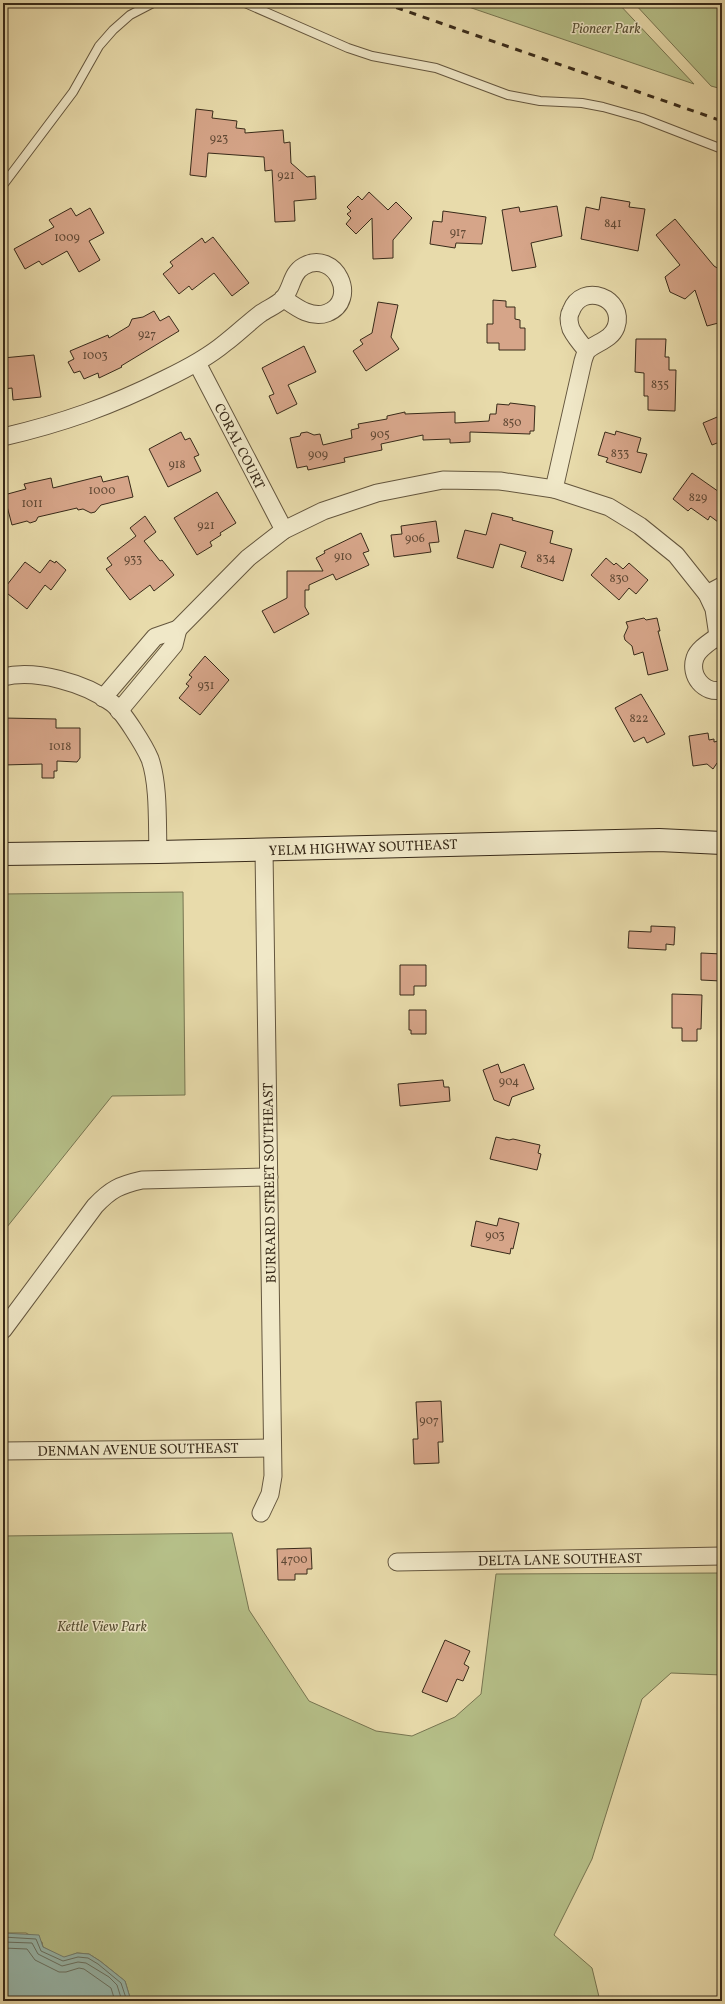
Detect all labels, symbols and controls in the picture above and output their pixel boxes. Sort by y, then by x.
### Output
park label: Pioneer Park [571,20,641,39]
house number: 923 [210,131,228,147]
house number: 921 [277,168,295,184]
house number: 841 [604,216,622,232]
house number: 917 [450,225,467,241]
house number: 1009 [54,230,80,246]
house number: 927 [138,327,156,343]
house number: 1003 [82,348,108,364]
house number: 835 [651,377,669,393]
street label: CORAL COURT [209,400,269,493]
house number: 850 [503,415,521,431]
house number: 905 [370,427,390,443]
house number: 833 [611,446,629,462]
house number: 909 [308,447,328,463]
house number: 918 [169,457,185,473]
house number: 1000 [89,483,115,499]
house number: 829 [689,490,707,506]
house number: 1011 [21,496,43,512]
house number: 921 [197,518,215,534]
house number: 906 [405,531,425,547]
house number: 910 [334,549,352,565]
house number: 834 [536,551,556,567]
house number: 933 [124,552,142,568]
house number: 830 [609,571,629,587]
house number: 931 [198,678,214,694]
house number: 822 [630,711,648,727]
house number: 1018 [49,739,71,755]
street label: YELM HIGHWAY SOUTHEAST [268,836,458,861]
house number: 904 [499,1074,519,1090]
street label: BURRARD STREET SOUTHEAST [259,1082,282,1283]
house number: 903 [485,1228,505,1244]
house number: 907 [419,1413,439,1429]
street label: DENMAN AVENUE SOUTHEAST [37,1439,239,1462]
street label: DELTA LANE SOUTHEAST [478,1550,642,1571]
house number: 4700 [280,1552,308,1568]
park label: Kettle View Park [57,1618,147,1637]

